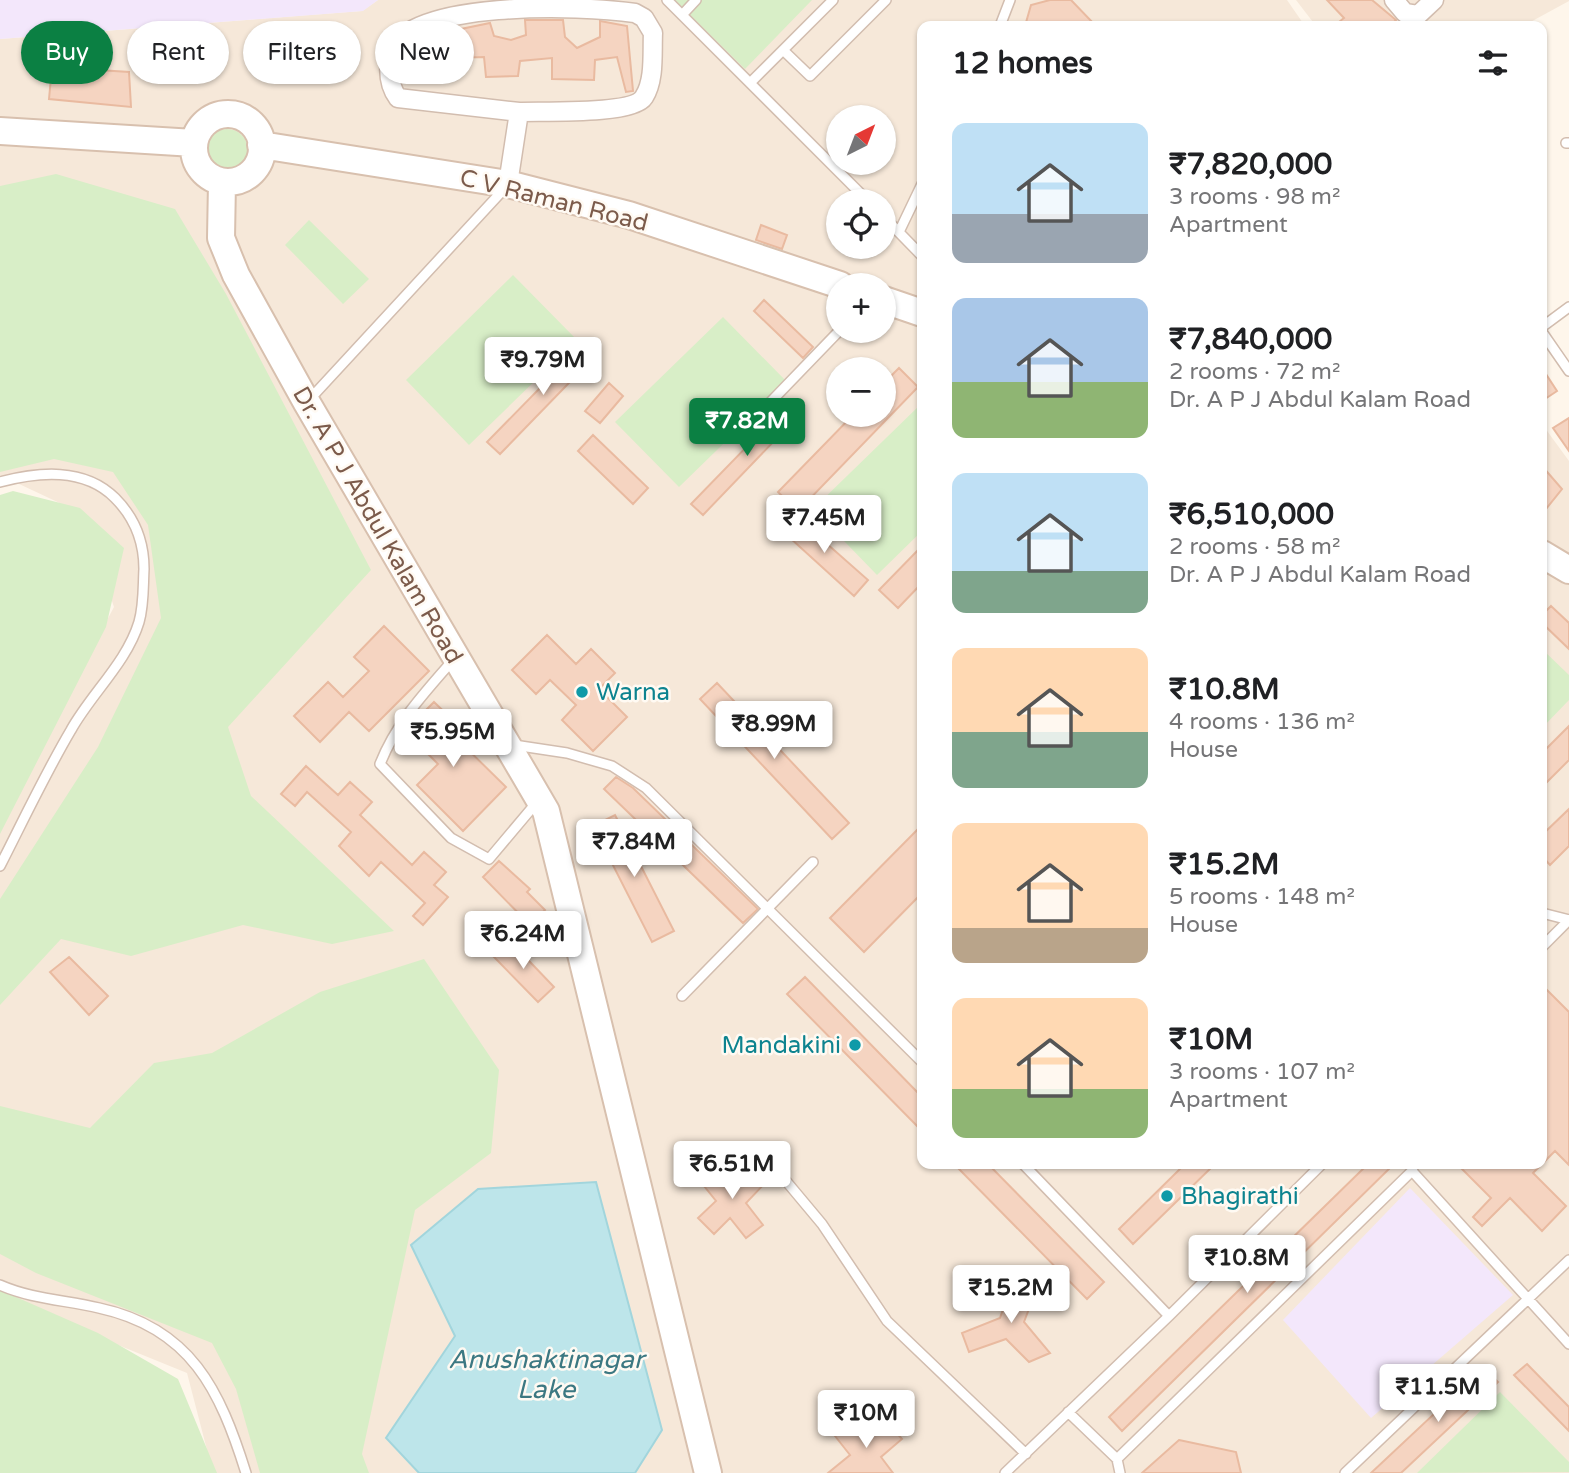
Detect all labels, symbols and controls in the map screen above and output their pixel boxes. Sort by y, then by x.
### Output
chip: Buy [21,21,113,84]
chip: Rent [127,21,229,84]
chip: Filters [243,21,361,84]
chip: New [375,21,474,84]
icon: filters [1474,44,1512,82]
text: 12 homes [952,45,1093,82]
north arrow [826,105,896,175]
map controls [826,105,896,427]
text: ₹7,820,000 [1169,146,1332,183]
icon: home [1008,151,1092,235]
street label: C V Raman Road [457,163,651,238]
text: 3 rooms · 98 m² [1169,183,1340,211]
button: locate [826,189,896,259]
text: Apartment [1169,211,1288,239]
button: + [826,273,896,343]
text: ₹7,840,000 [1169,321,1332,358]
icon: home [1008,326,1092,410]
pin: ₹9.79M [486,338,600,397]
text: ₹9.79M [501,346,585,374]
button: − [826,357,896,427]
text: 2 rooms · 72 m² [1169,358,1340,386]
street label: Dr. A P J Abdul Kalam Road [286,382,469,669]
text: Dr. A P J Abdul Kalam Road [1169,386,1471,414]
pin: ₹7.82M [690,398,804,458]
text: ₹7.82M [705,407,789,435]
pin: ₹7.45M [767,496,881,555]
text: ₹6,510,000 [1169,496,1334,533]
icon: home [1008,501,1092,585]
text: ₹7.45M [782,504,866,532]
text: 2 rooms · 58 m² [1169,533,1340,561]
text: Dr. A P J Abdul Kalam Road [1169,561,1471,589]
text: ₹10.8M [1169,671,1280,708]
icon: home [1008,676,1092,760]
place label: Warna [596,678,670,707]
marker: Warna [574,684,590,700]
pin: ₹8.99M [717,702,831,761]
text: 4 rooms · 136 m² [1169,708,1355,736]
pin: ₹5.95M [396,710,510,769]
text: ₹8.99M [732,710,817,738]
text: ₹5.95M [411,718,495,746]
text: House [1169,736,1238,764]
pin: ₹7.84M [577,820,691,879]
text: ₹7.84M [592,828,676,856]
text: ₹15.2M [1169,846,1280,883]
icon: home [1008,851,1092,935]
text: 5 rooms · 148 m² [1169,883,1355,911]
text: House [1169,911,1238,939]
pin: ₹6.24M [466,912,580,971]
text: ₹6.24M [481,920,566,948]
text: ₹10M [1169,1021,1253,1058]
icon: home [1008,1026,1092,1110]
place label: Mandakini [721,1031,841,1060]
marker: Mandakini [847,1037,863,1053]
text: 3 rooms · 107 m² [1169,1058,1355,1086]
text: Apartment [1169,1086,1288,1114]
pin: ₹6.51M [675,1142,789,1201]
text: ₹6.51M [690,1150,775,1178]
place label: Bhagirathi [1181,1182,1299,1211]
marker: Bhagirathi [1159,1188,1175,1204]
pin: ₹10.8M [1190,1236,1304,1295]
text: ₹10.8M [1205,1244,1289,1272]
pin: ₹15.2M [954,1266,1068,1325]
text: ₹15.2M [969,1274,1053,1302]
water label: Anushaktinagar Lake [448,1344,647,1405]
pin: ₹11.5M [1381,1364,1495,1424]
text: ₹11.5M [1396,1373,1481,1401]
pin: ₹10M [825,1390,907,1450]
text: ₹10M [834,1399,898,1427]

